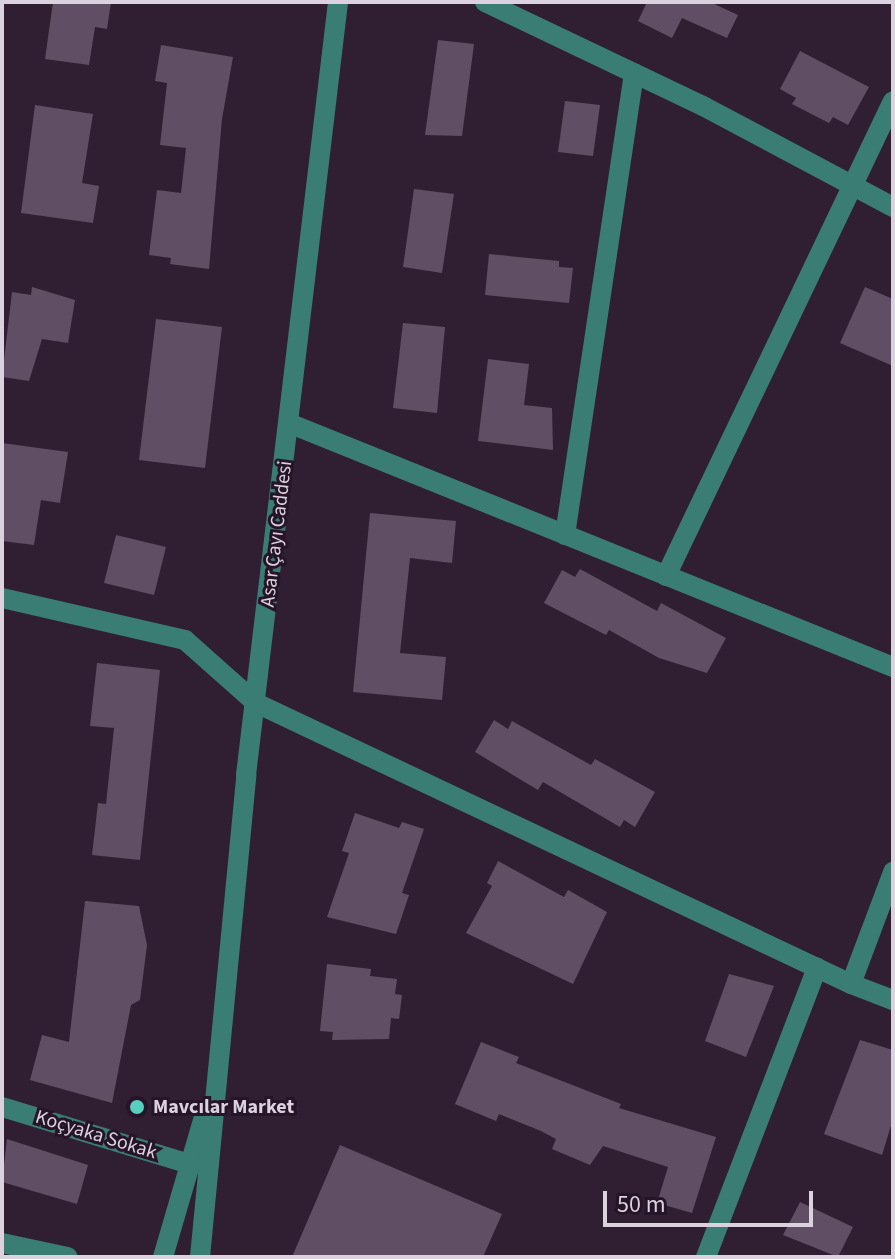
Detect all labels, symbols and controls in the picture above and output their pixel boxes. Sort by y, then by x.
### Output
street label: Asar Çayı Caddesi [256,459,298,609]
place label: Mavcılar Market [153,1095,294,1119]
marker: Mavcılar Market [128,1098,146,1116]
street label: Koçyaka Sokak [32,1105,160,1165]
scale bar [607,1175,817,1225]
text: 50 m [617,1187,666,1222]

